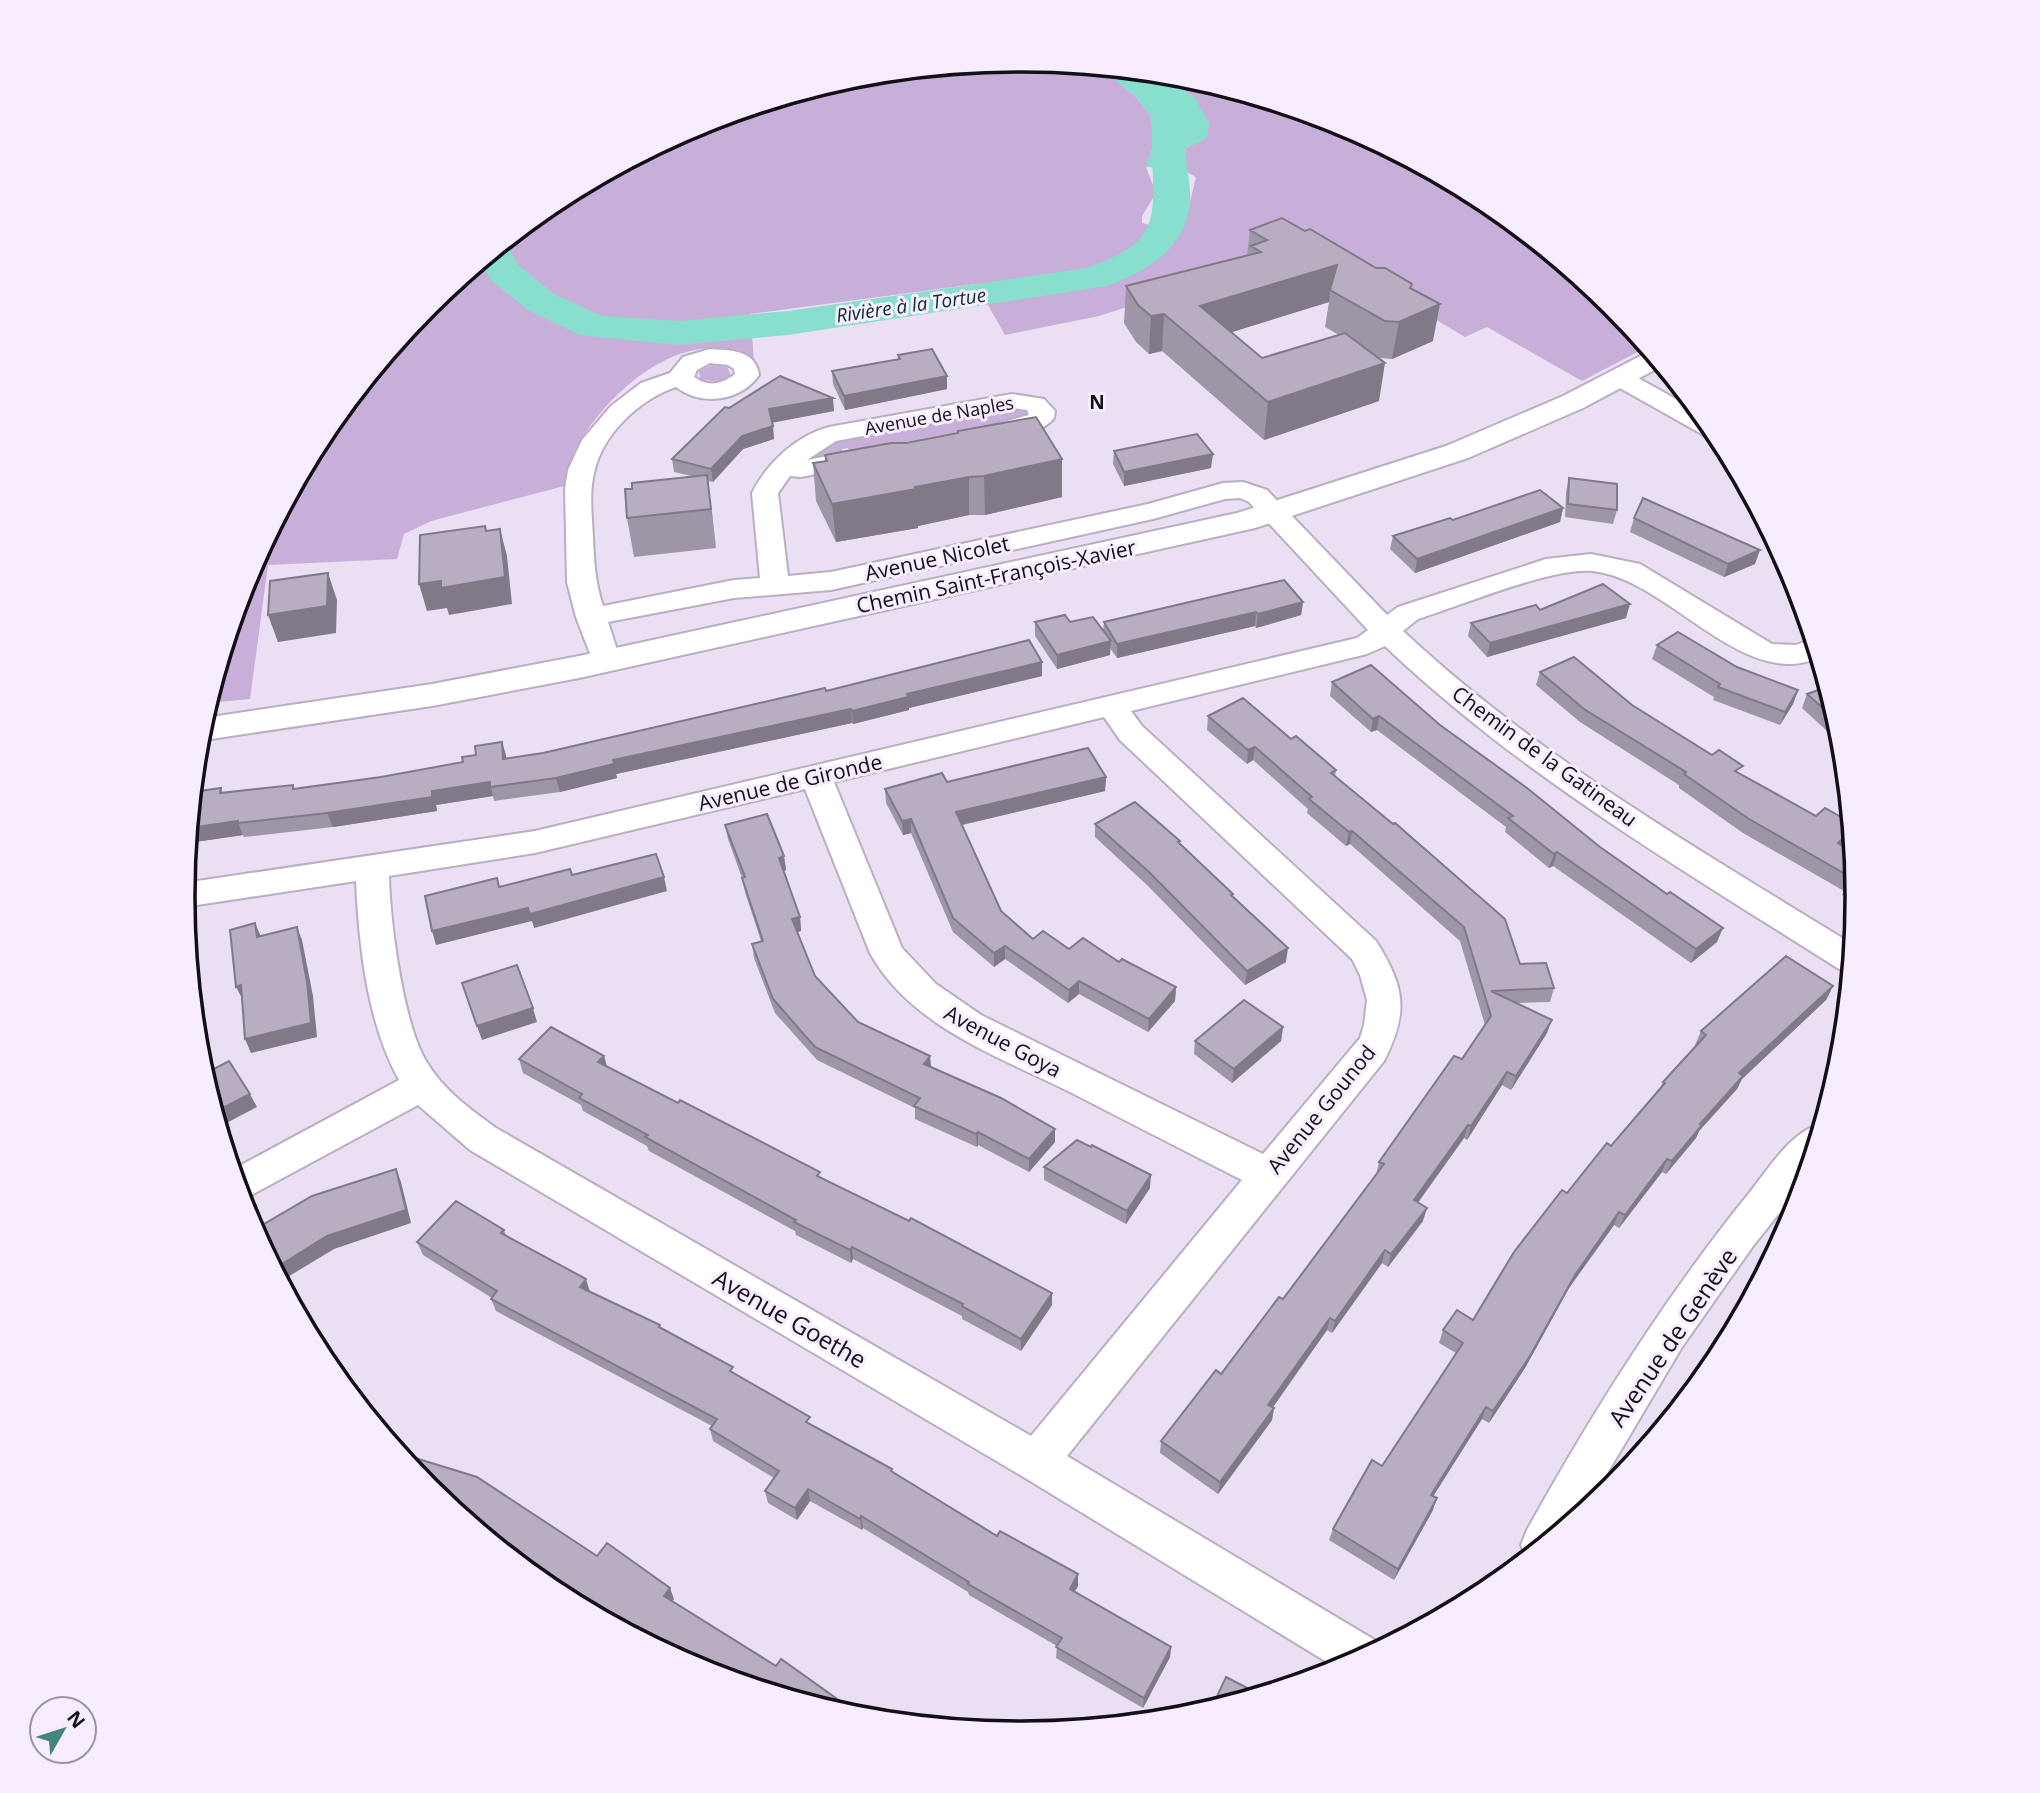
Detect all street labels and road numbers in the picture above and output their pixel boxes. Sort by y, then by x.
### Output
street label: Avenue de Naples [863,390,1015,440]
street label: Avenue Nicolet [862,529,1012,587]
street label: Chemin Saint-François-Xavier [854,533,1139,619]
street label: Chemin de la Gatineau [1447,679,1643,833]
street label: Avenue de Gironde [695,747,885,817]
street label: Avenue Goya [940,998,1066,1084]
street label: Avenue Gounod [1260,1039,1382,1179]
street label: Avenue de Genève [1600,1241,1744,1433]
street label: Avenue Goethe [707,1261,873,1375]

